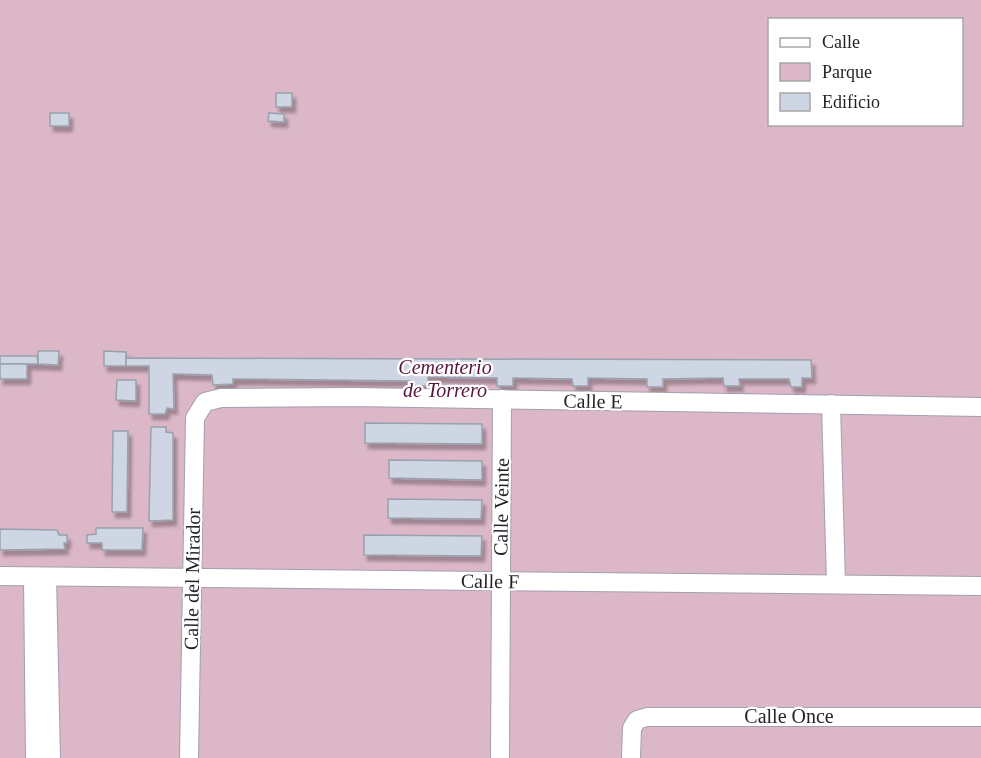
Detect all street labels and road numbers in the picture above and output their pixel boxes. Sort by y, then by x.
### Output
street label: Calle E [563,389,623,413]
street label: Calle Veinte [489,458,513,556]
street label: Calle del Mirador [180,507,204,650]
street label: Calle F [461,569,519,593]
street label: Calle Once [744,705,834,727]

